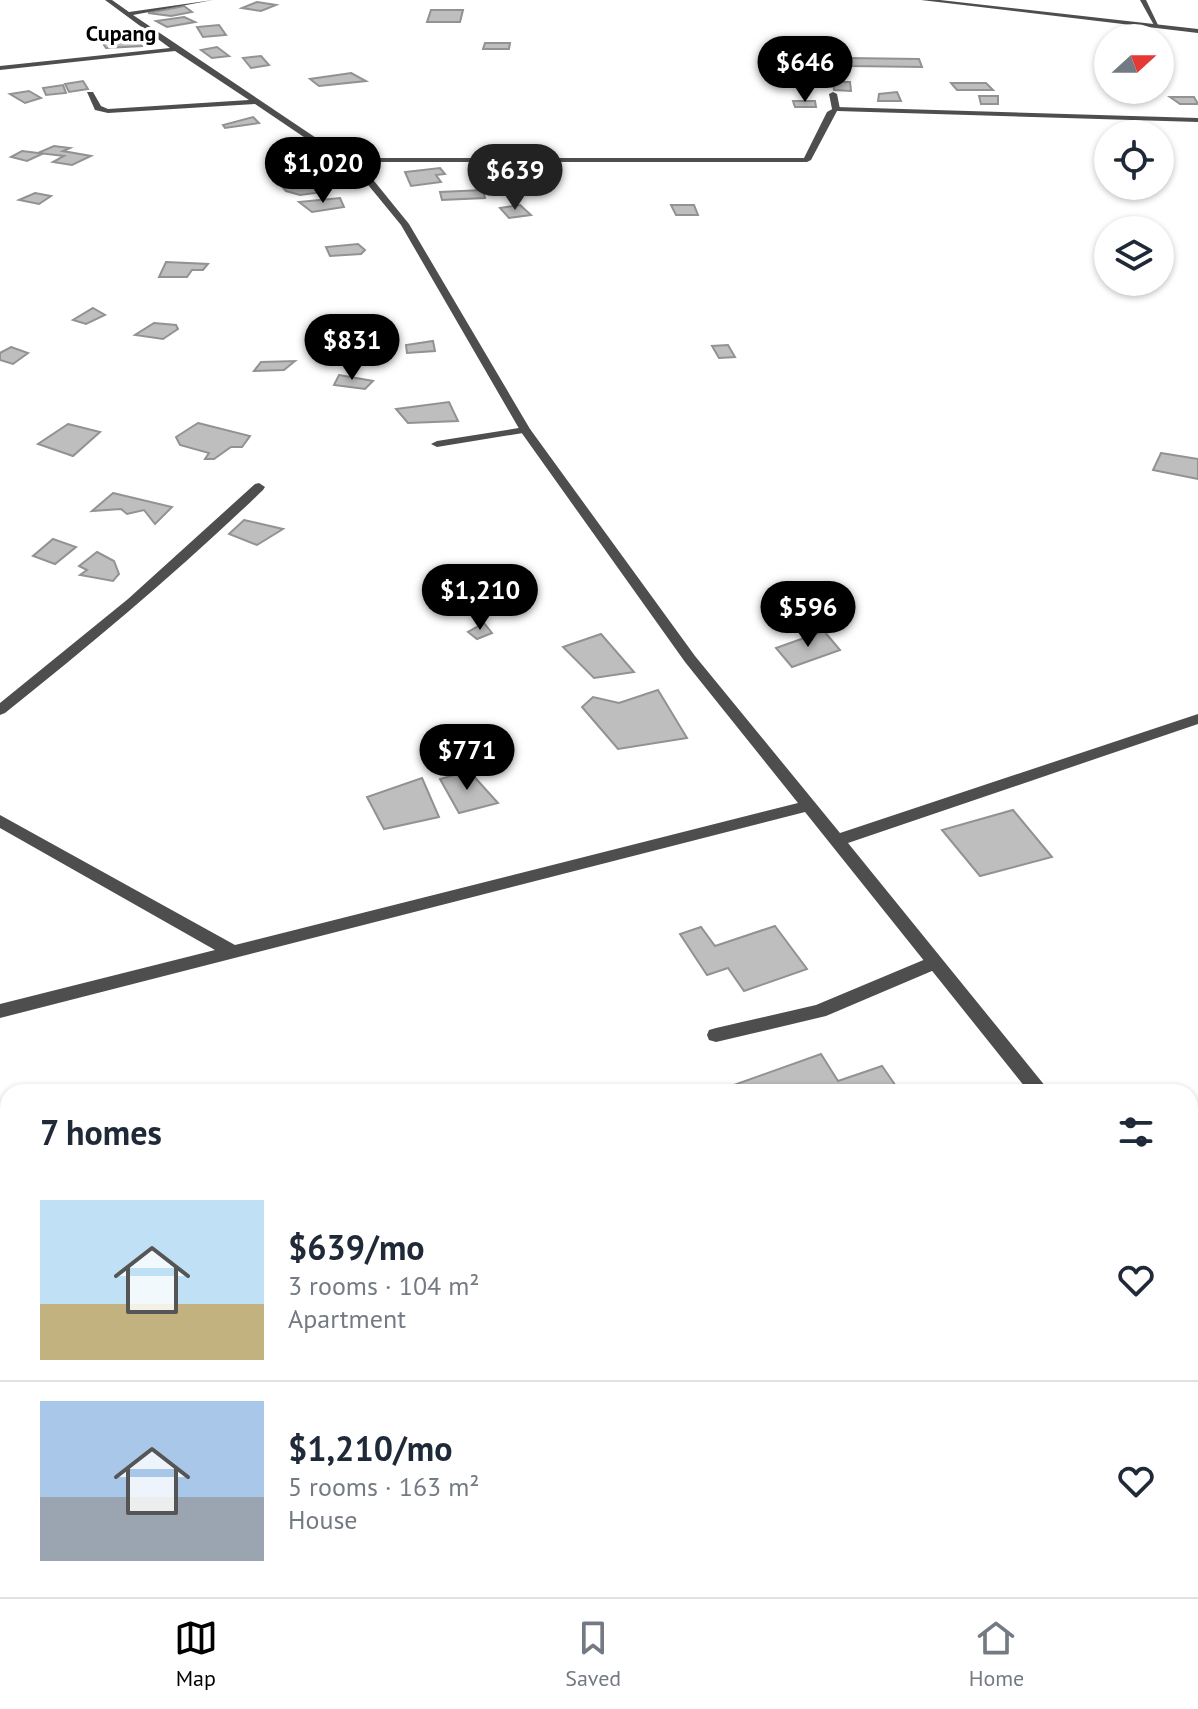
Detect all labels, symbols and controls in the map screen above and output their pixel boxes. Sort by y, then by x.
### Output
district label: Cupang [86,19,156,47]
north arrow [1094,24,1174,104]
map controls [1094,24,1174,296]
pin: $646 [758,36,852,104]
text: $646 [776,45,834,78]
button: locate [1094,120,1174,200]
pin: $1,020 [258,137,388,205]
pin: $639 [468,144,562,212]
text: $1,020 [283,146,363,179]
text: $639 [486,153,544,186]
button: layers [1094,216,1174,296]
pin: $831 [305,314,399,382]
text: $831 [323,323,381,356]
pin: $1,210 [415,564,545,632]
text: $1,210 [440,573,520,606]
pin: $596 [761,581,855,649]
text: $596 [779,590,837,623]
pin: $771 [420,724,514,792]
text: $771 [438,733,496,766]
text: 7 homes [40,1110,162,1154]
icon: filters [1114,1110,1158,1154]
text: $639/mo [288,1225,425,1269]
icon: home [104,1232,200,1328]
icon: heart [1114,1258,1158,1302]
text: 3 rooms · 104 m² [288,1269,480,1302]
text: Apartment [288,1302,406,1335]
text: $1,210/mo [288,1426,452,1470]
icon: home [104,1433,200,1529]
icon: heart [1114,1459,1158,1503]
text: 5 rooms · 163 m² [288,1470,480,1503]
text: House [288,1503,358,1536]
tab: Map [174,1616,218,1692]
tab: Saved [565,1616,621,1692]
tab: Home [969,1616,1024,1692]

